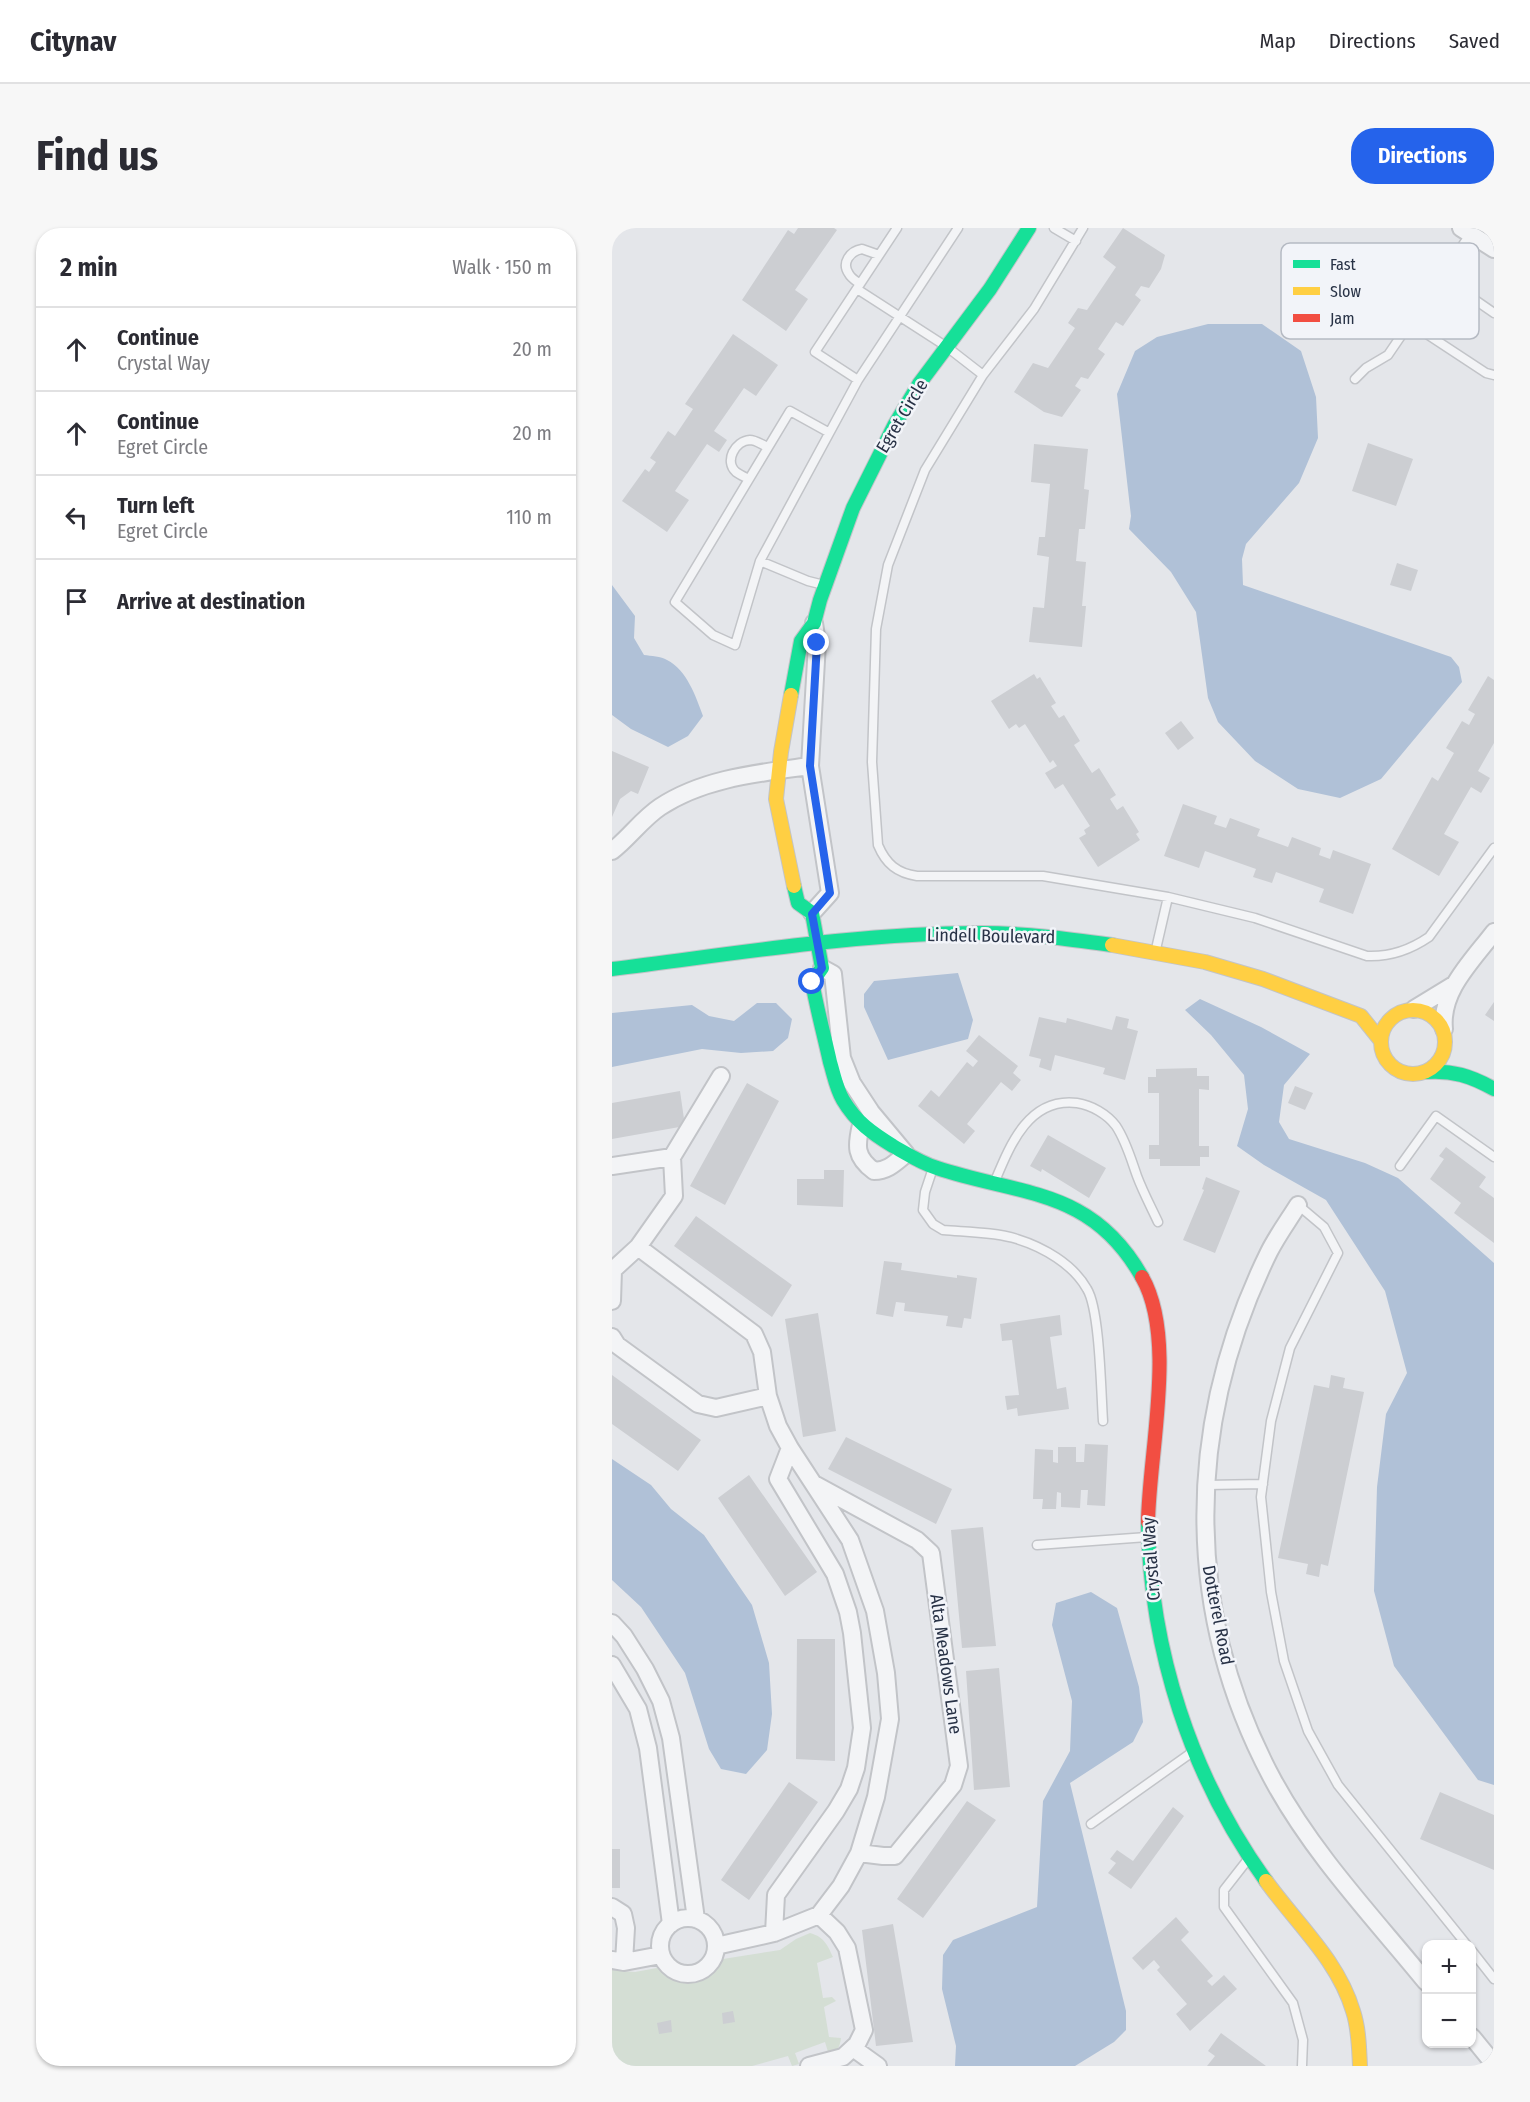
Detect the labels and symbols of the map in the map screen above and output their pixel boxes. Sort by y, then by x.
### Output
legend [1281,243,1479,339]
text: Fast [1330,255,1357,274]
text: Slow [1330,282,1361,301]
text: Jam [1330,309,1355,328]
street label: Egret Circle [871,375,933,457]
route end [803,629,829,655]
street label: Lindell Boulevard [927,924,1055,948]
route start [798,968,824,994]
street label: Crystal Way [1137,1517,1165,1601]
street label: Dotterel Road [1198,1563,1238,1667]
street label: Alta Meadows Lane [925,1593,967,1736]

